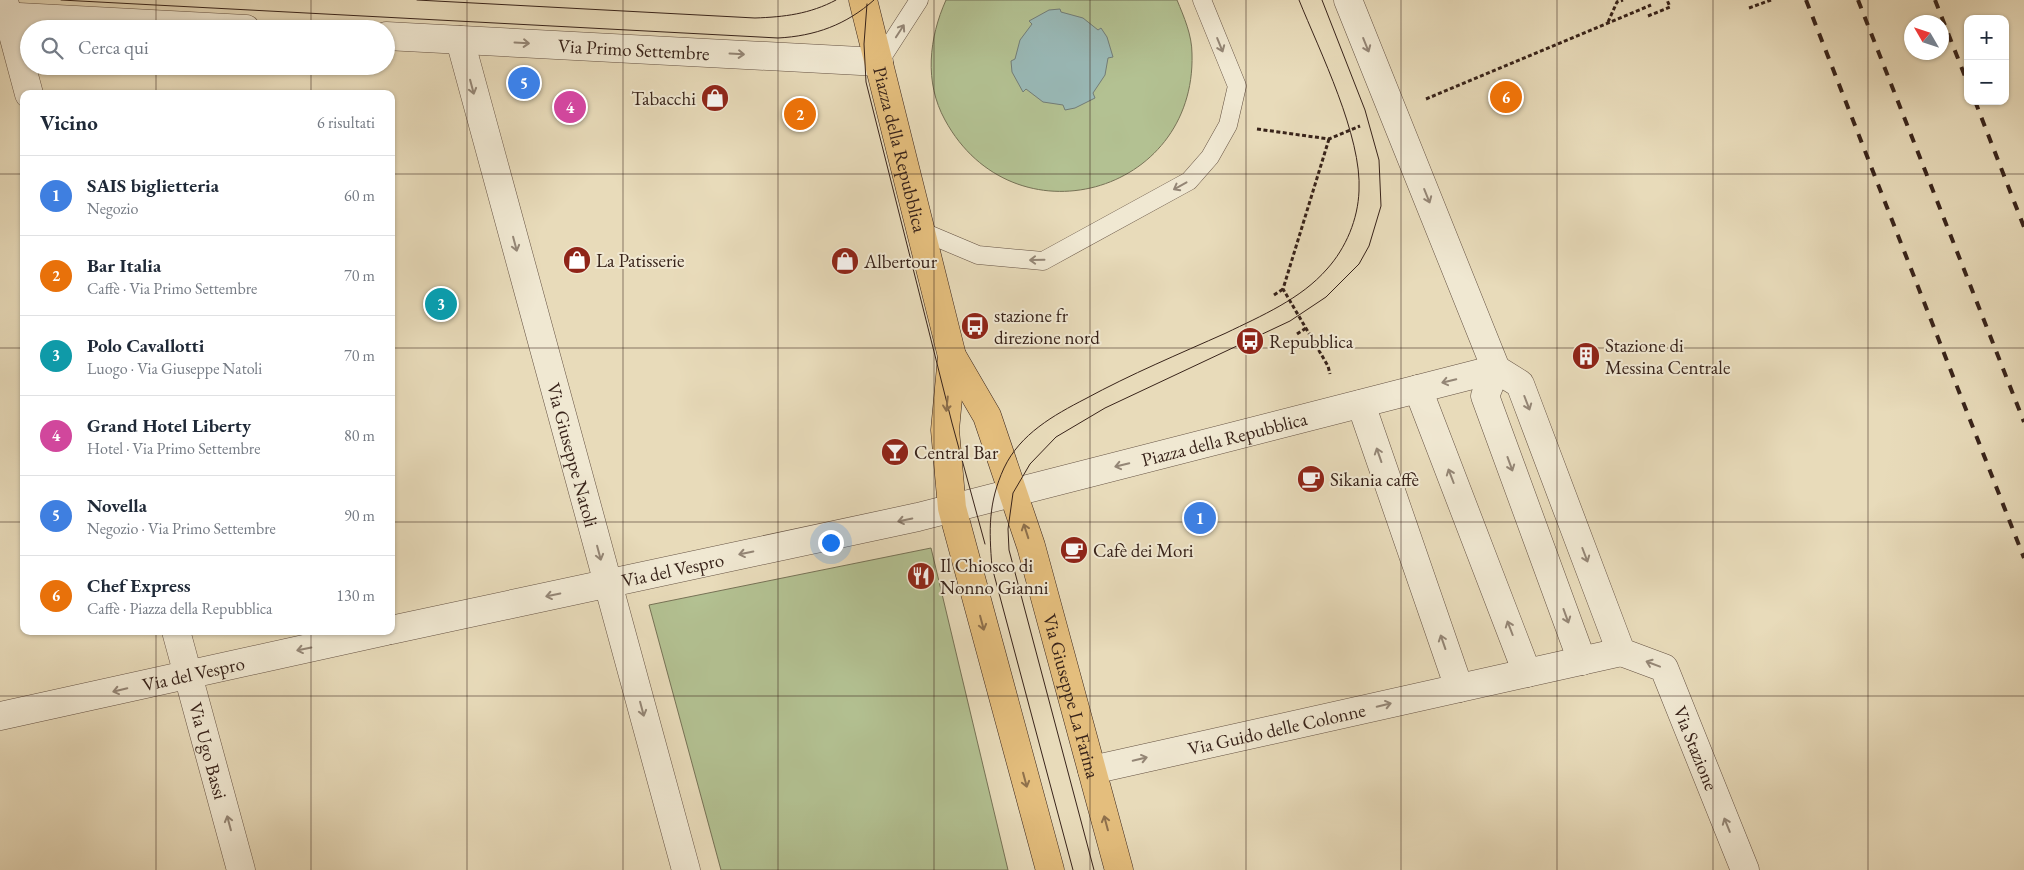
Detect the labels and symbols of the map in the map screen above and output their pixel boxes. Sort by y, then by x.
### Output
north arrow [1904,15,1949,60]
one-way arrow [894,24,905,38]
street label: Via Primo Settembre [557,33,710,66]
one-way arrow [1216,37,1226,52]
one-way arrow [1362,37,1372,52]
one-way arrow [514,39,530,48]
one-way arrow [729,50,745,59]
pin: 5 [508,64,540,102]
street label: Piazza della Repubblica [867,64,933,235]
pin: 6 [1490,78,1522,116]
one-way arrow [468,79,478,95]
shop icon: Tabacchi [700,83,730,113]
place label: Tabacchi [631,86,696,111]
pin: 4 [554,88,586,126]
pin: 2 [784,95,816,133]
one-way arrow [1173,181,1188,191]
one-way arrow [1422,188,1432,203]
one-way arrow [511,235,520,251]
shop icon: La Patisserie [562,245,592,275]
shop icon: Albertour [830,246,860,276]
place label: La Patisserie [596,248,684,273]
place label: Albertour [863,249,938,274]
one-way arrow [1029,255,1045,265]
pin: 3 [425,285,457,323]
place label: stazione fr direzione nord [994,303,1100,350]
bus stop icon: stazione fr direzione nord [960,311,990,341]
bus stop icon: Repubblica [1235,326,1265,356]
place label: Repubblica [1269,329,1354,354]
place label: Stazione di Messina Centrale [1605,333,1730,380]
building icon: Stazione di Messina Centrale [1571,341,1601,371]
one-way arrow [1441,377,1457,386]
street label: Via Giuseppe Natoli [541,380,604,530]
one-way arrow [1523,395,1532,410]
one-way arrow [942,396,952,412]
street label: Piazza della Repubblica [1139,406,1310,472]
bar icon: Central Bar [880,437,910,467]
place label: Central Bar [914,440,999,465]
one-way arrow [1374,448,1383,464]
one-way arrow [1506,456,1515,471]
one-way arrow [1114,461,1130,470]
cafe icon: Sikania caffè [1296,464,1326,494]
place label: Sikania caffè [1330,467,1419,492]
one-way arrow [1446,469,1455,484]
pin: 1 [1184,499,1216,537]
one-way arrow [897,515,913,525]
one-way arrow [1021,524,1030,539]
your location [818,530,844,556]
cafe icon: Cafè dei Mori [1059,535,1089,565]
place label: Cafè dei Mori [1093,538,1194,563]
one-way arrow [595,544,604,560]
street label: Via del Vespro [619,547,726,593]
one-way arrow [1581,547,1590,562]
one-way arrow [738,549,754,559]
place label: Il Chiosco di Nonno Gianni [940,553,1049,600]
restaurant icon: Il Chiosco di Nonno Gianni [906,561,936,591]
one-way arrow [545,591,561,600]
one-way arrow [1562,608,1571,624]
street label: Via Giuseppe La Farina [1037,611,1106,781]
one-way arrow [978,615,987,631]
one-way arrow [1504,620,1513,635]
one-way arrow [1438,635,1447,650]
one-way arrow [297,645,313,654]
street label: Via del Vespro [140,651,247,697]
one-way arrow [1646,659,1661,668]
one-way arrow [113,685,129,695]
street label: Via Guido delle Colonne [1185,697,1368,761]
street label: Via Ugo Bassi [183,699,233,802]
one-way arrow [1375,700,1391,709]
one-way arrow [638,701,647,717]
street label: Via Stazione [1667,702,1724,794]
one-way arrow [1131,754,1147,763]
one-way arrow [1021,771,1030,787]
one-way arrow [223,815,233,831]
one-way arrow [1101,815,1110,831]
one-way arrow [1721,818,1731,833]

